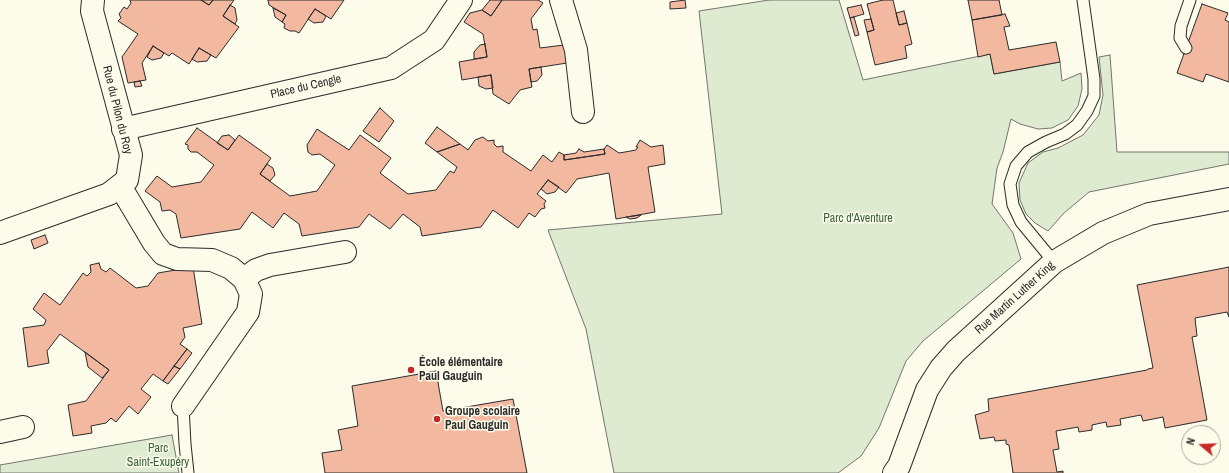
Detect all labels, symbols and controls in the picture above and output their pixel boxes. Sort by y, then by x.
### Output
street label: Rue du Pilon du Roy [99,64,135,156]
street label: Place du Cengle [269,72,343,102]
park label: Parc d'Aventure [823,212,893,226]
street label: Rue Martin Luther King [972,258,1058,338]
place label: École élémentaire Paul Gauguin [419,356,503,384]
marker: École élémentaire Paul Gauguin [406,365,416,375]
place label: Groupe scolaire Paul Gauguin [445,405,520,433]
marker: Groupe scolaire Paul Gauguin [432,414,442,424]
north arrow [1181,425,1221,465]
text: N [1183,436,1198,447]
park label: Parc Saint-Exupéry [127,442,189,470]

